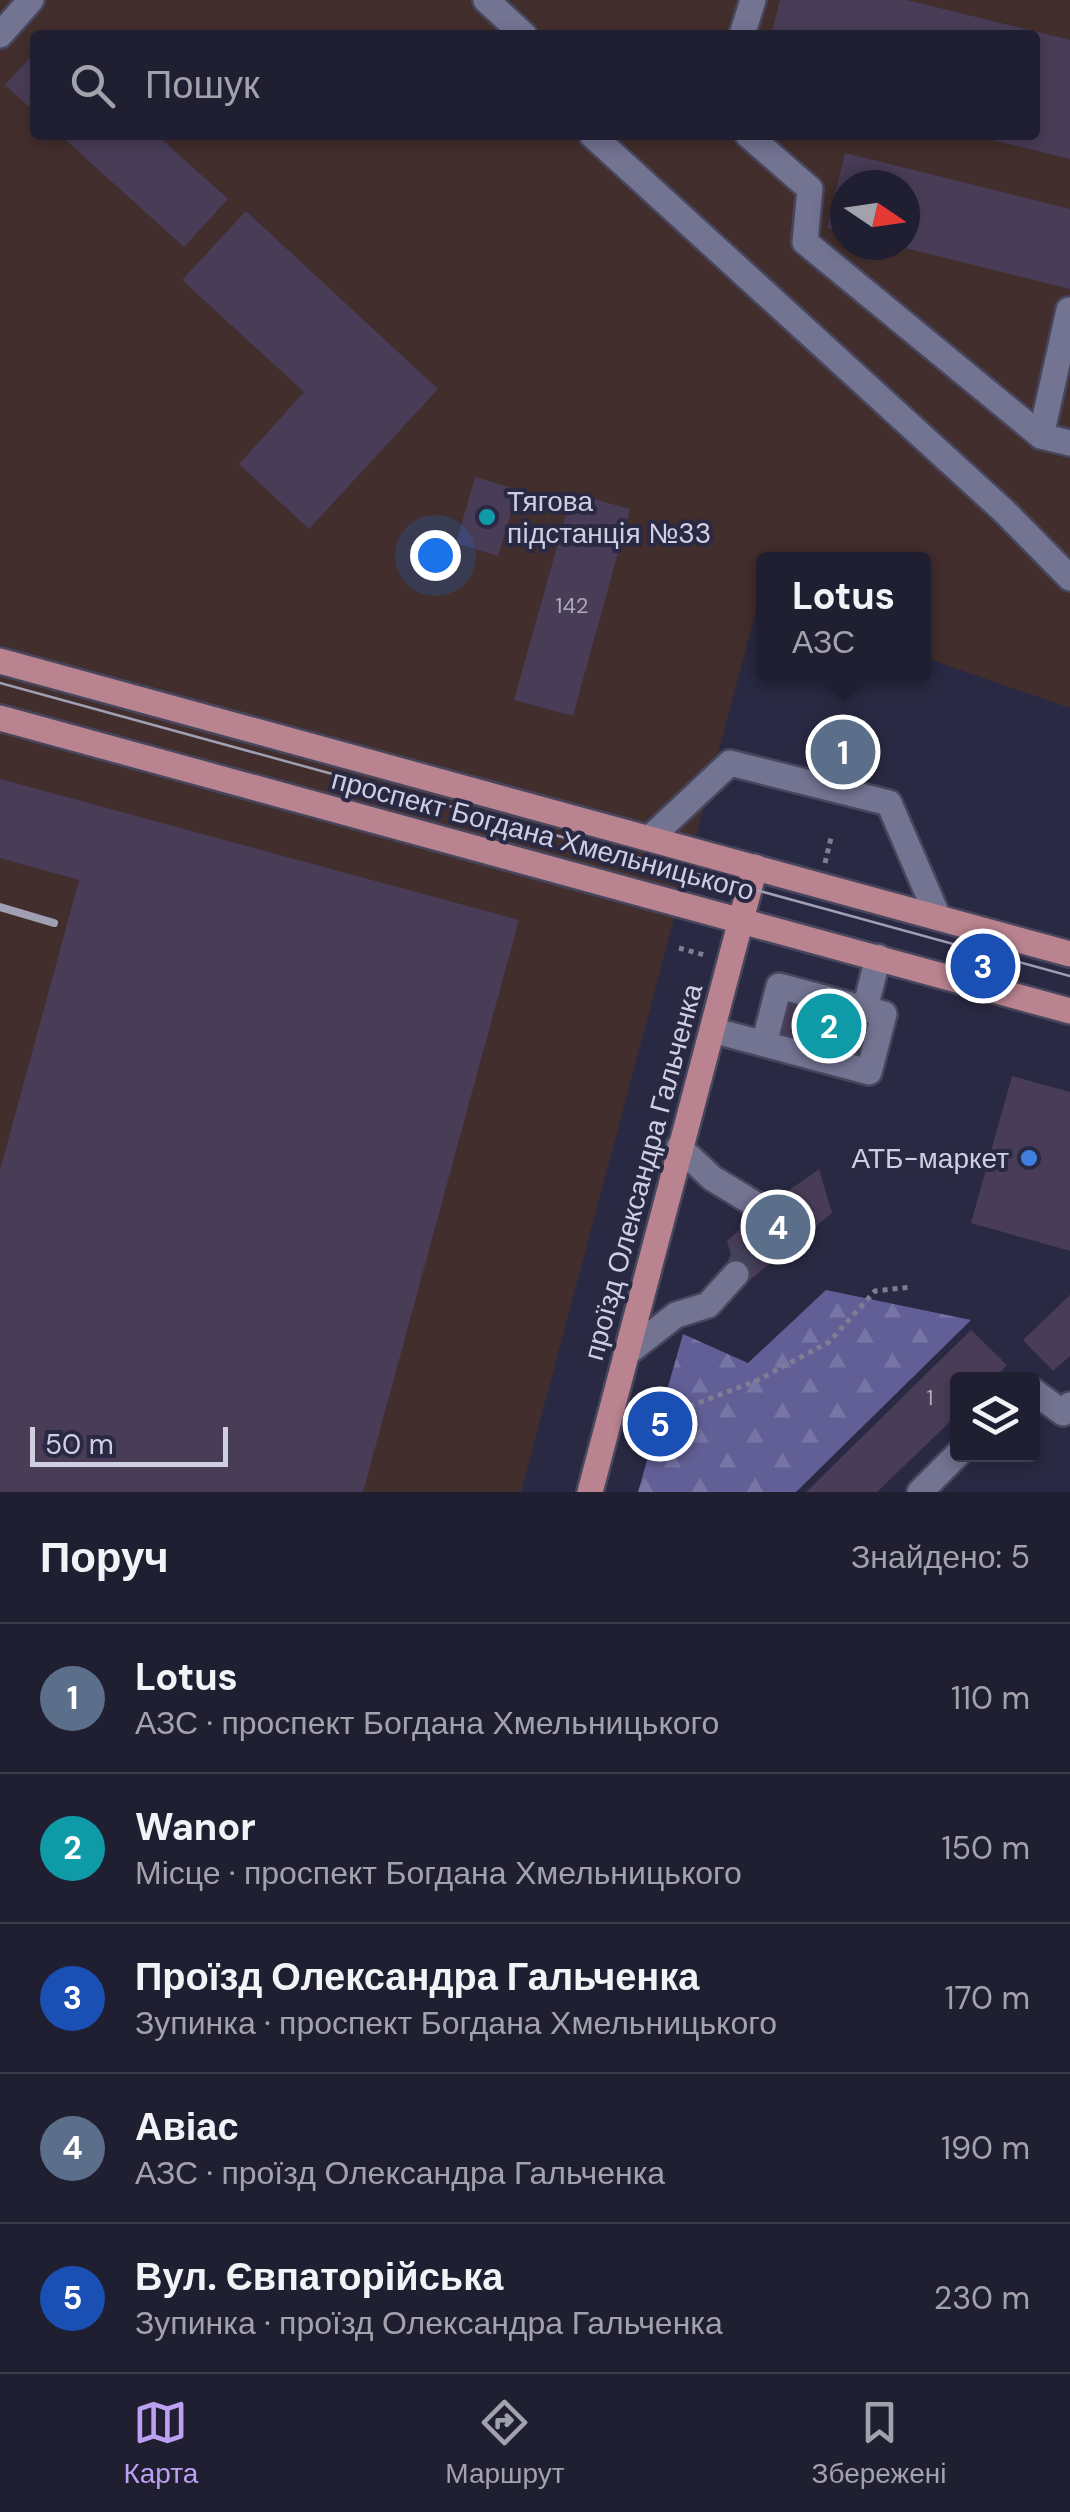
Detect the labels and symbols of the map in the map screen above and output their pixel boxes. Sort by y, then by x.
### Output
north arrow [830,170,920,260]
place label: Тягова пiдстанцiя №33 [507,483,711,552]
marker: Тягова пiдстанцiя №33 [476,506,498,528]
your location [410,530,461,581]
house number: 142 [556,591,588,620]
pin: 1 [810,714,876,790]
street label: проспект Богдана Хмельницького [328,761,758,909]
pin: 3 [950,928,1016,1004]
street label: проїзд Олександра Гальченка [575,979,711,1364]
pin: 2 [796,988,862,1064]
place label: АТБ-маркет [851,1140,1009,1177]
marker: АТБ-маркет [1018,1147,1040,1169]
pin: 4 [746,1190,810,1264]
house number: 1 [927,1383,933,1412]
pin: 5 [628,1386,692,1462]
scale bar [30,1422,228,1466]

